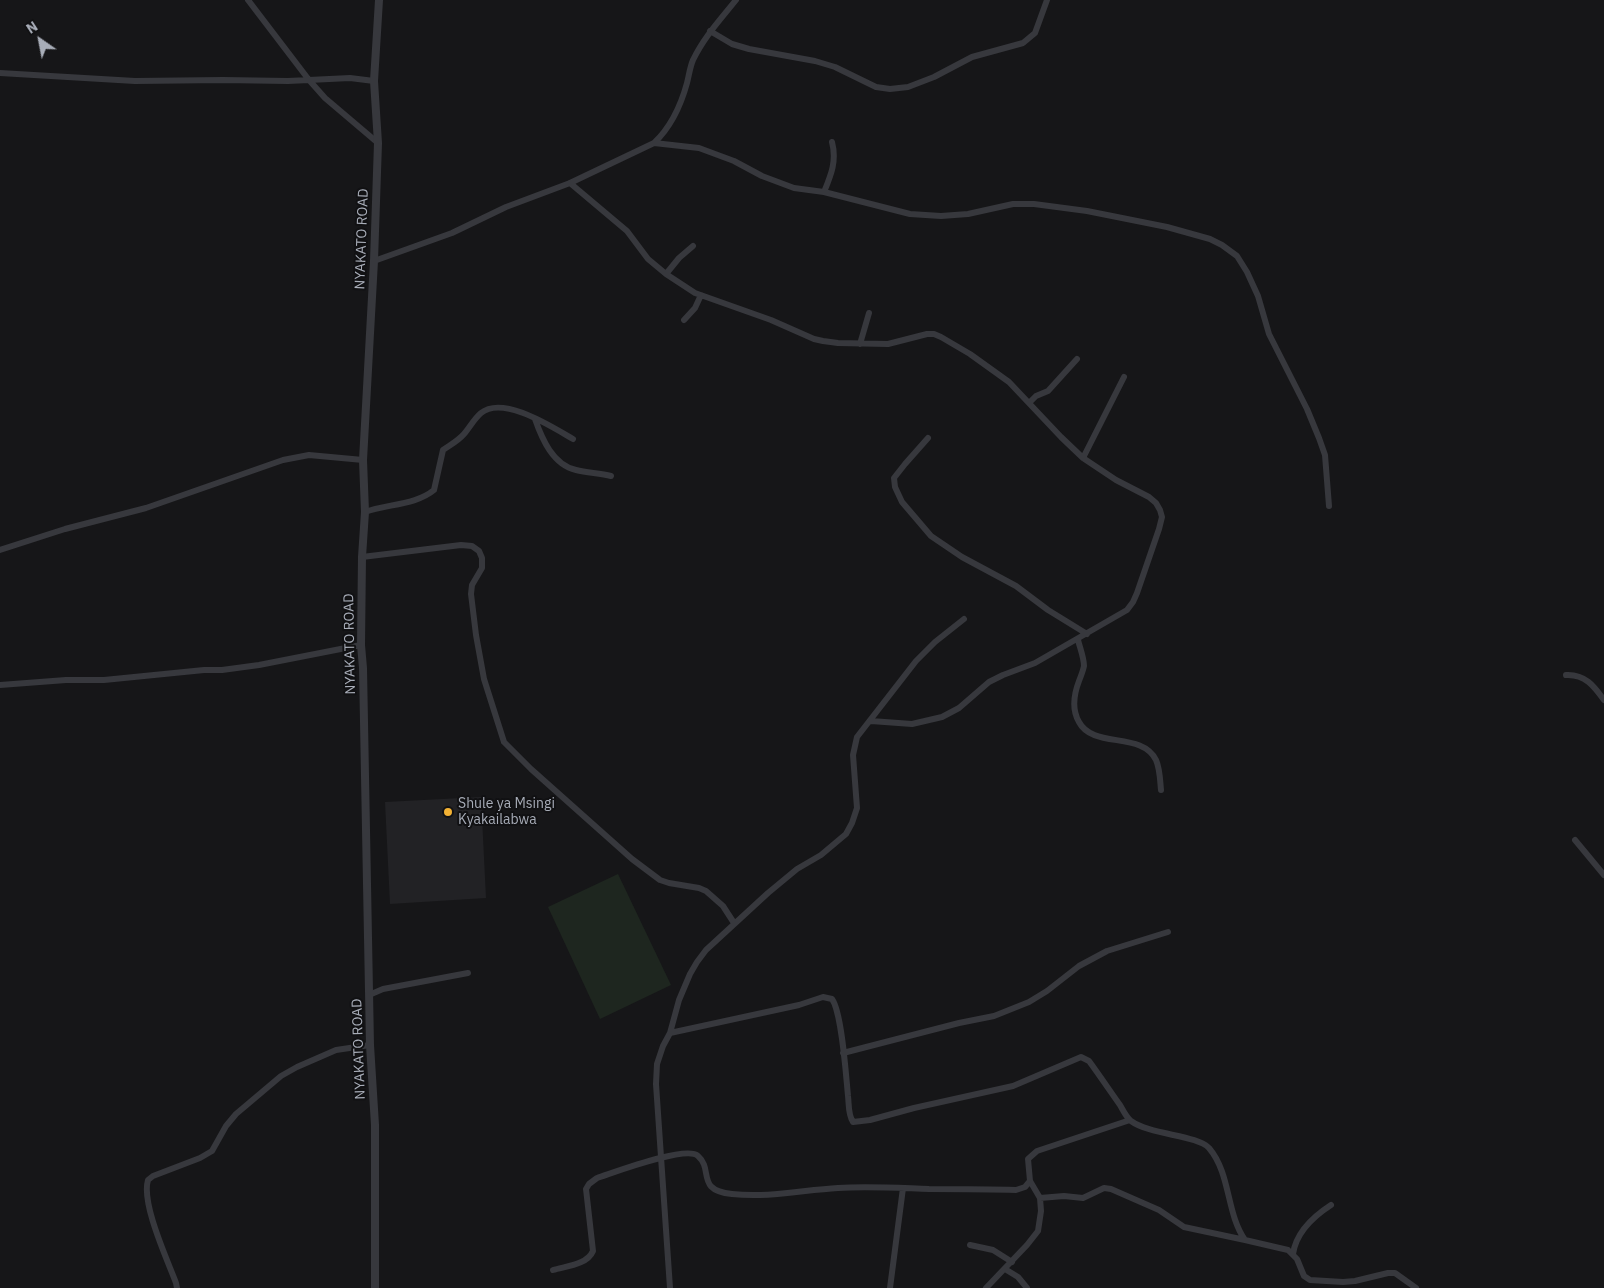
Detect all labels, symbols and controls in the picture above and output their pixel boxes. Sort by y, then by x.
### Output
north arrow [15,15,65,65]
text: N [23,17,41,38]
street label: NYAKATO ROAD [352,188,372,290]
street label: NYAKATO ROAD [341,593,359,695]
place label: Shule ya Msingi Kyakailabwa [458,796,555,829]
marker: Shule ya Msingi Kyakailabwa [442,806,454,818]
street label: NYAKATO ROAD [349,998,369,1100]

